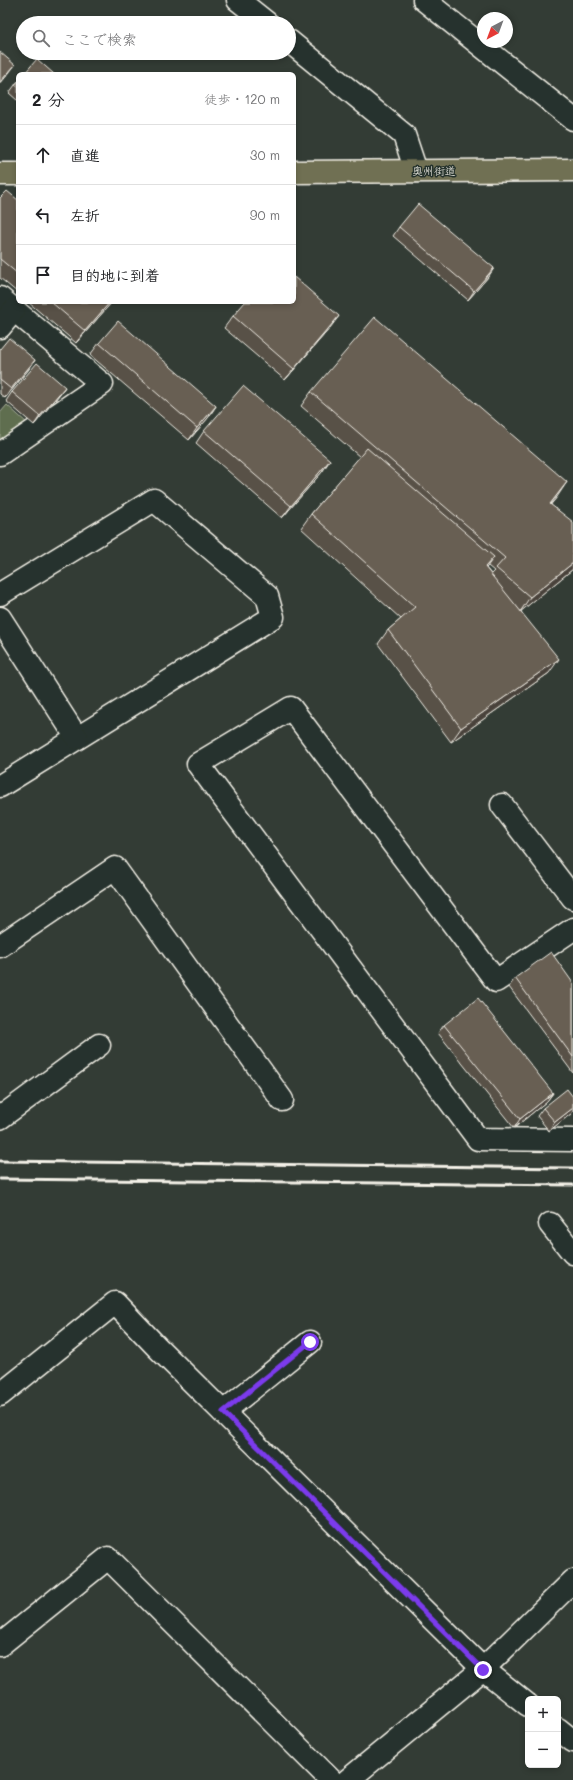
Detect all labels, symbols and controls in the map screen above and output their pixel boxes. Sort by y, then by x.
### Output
north arrow [477,12,513,48]
search box [16,16,296,60]
icon: search [30,27,52,49]
text: ここで検索 [62,29,137,49]
text: 2 分 [32,88,65,110]
text: 徒歩 · 120 m [204,90,280,107]
icon: ahead [32,144,54,166]
text: 直進 [70,145,100,165]
text: 30 m [250,146,280,163]
street label: 奥州街道 [412,163,456,178]
icon: left [32,204,54,226]
text: 左折 [70,205,100,225]
text: 90 m [250,206,280,223]
icon: arrive [32,264,54,286]
text: 目的地に到着 [70,265,160,285]
route start [301,1333,319,1351]
route end [474,1661,492,1679]
map controls [525,1696,561,1768]
button: + [525,1696,561,1732]
button: − [525,1732,561,1768]

